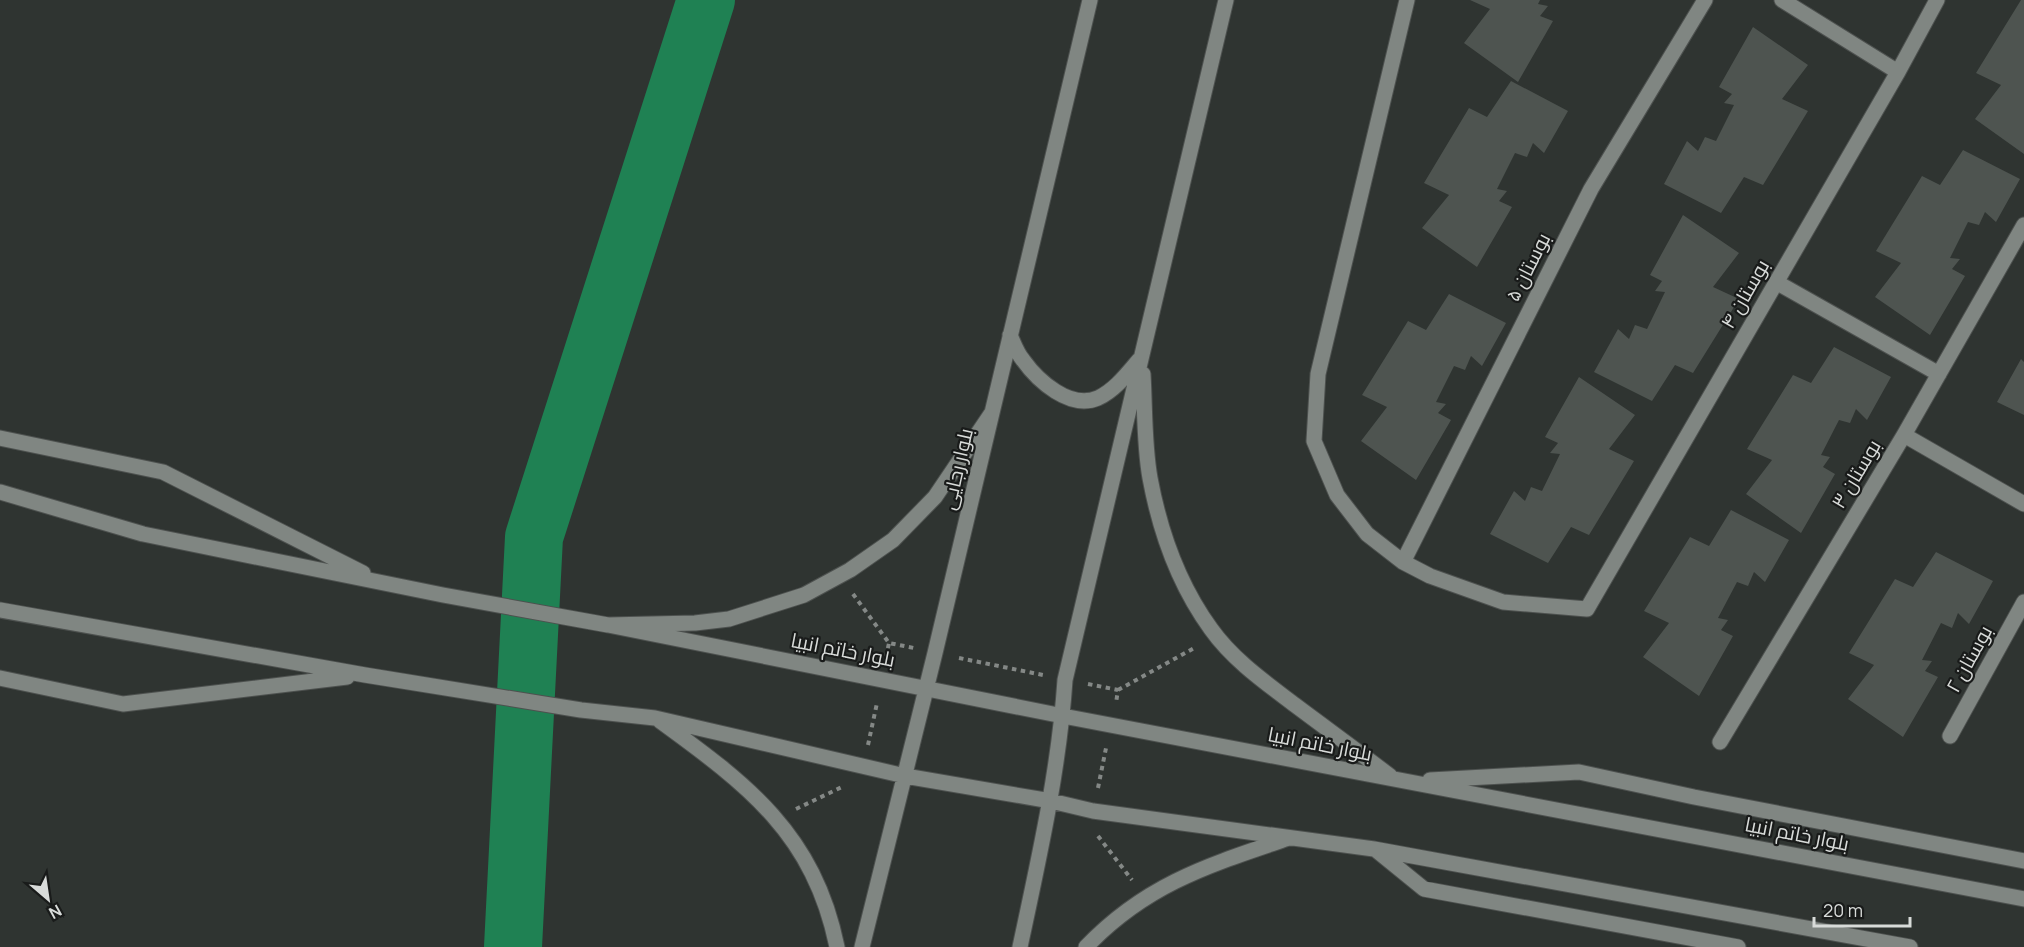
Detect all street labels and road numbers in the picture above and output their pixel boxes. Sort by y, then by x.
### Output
street label: بوستان ۵ [1499,228,1556,306]
street label: بوستان ۴ [1714,254,1775,333]
street label: بلوار رجایی [934,425,979,512]
street label: بوستان ۳ [1824,434,1887,513]
street label: بوستان ۲ [1939,620,1998,697]
street label: بلوار خاتم انبیا [789,626,897,674]
street label: بلوار خاتم انبیا [1266,720,1374,768]
street label: بلوار خاتم انبیا [1743,810,1851,858]

